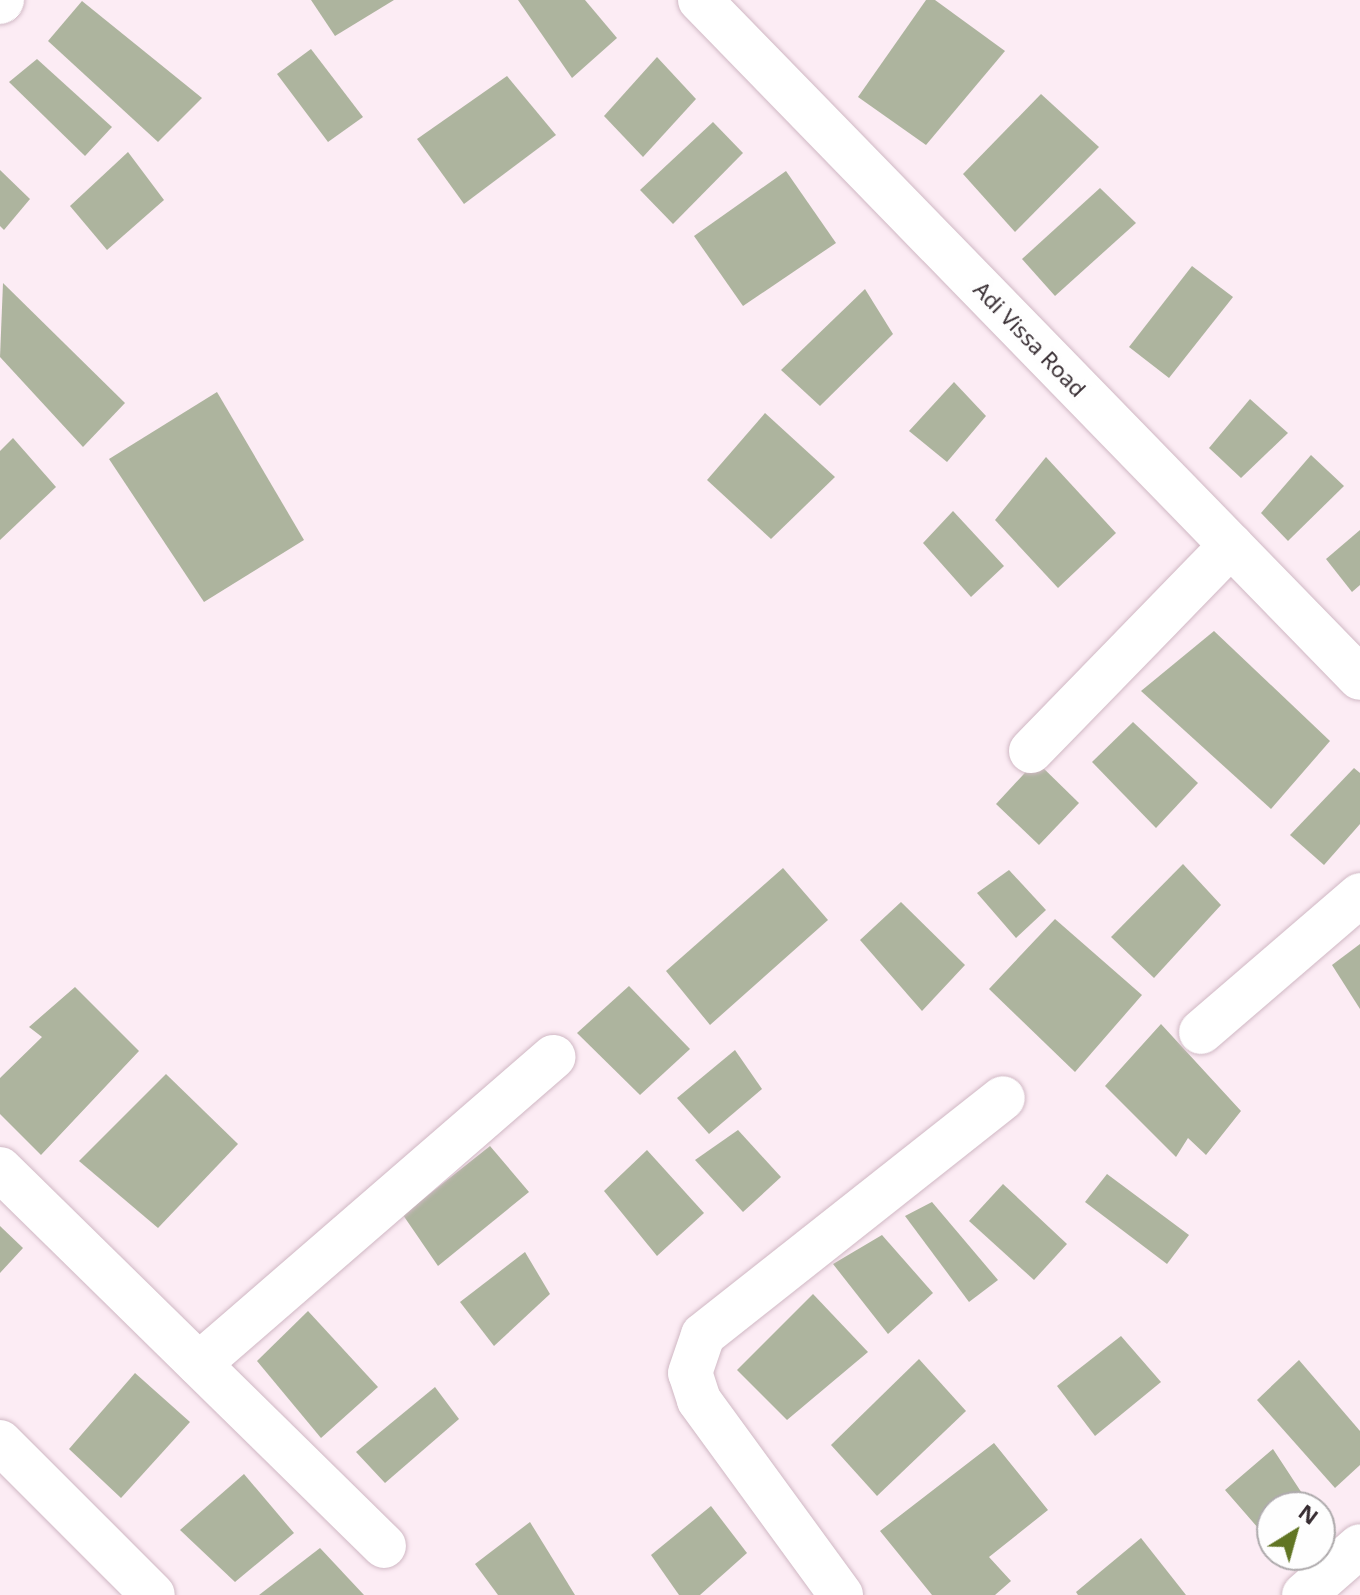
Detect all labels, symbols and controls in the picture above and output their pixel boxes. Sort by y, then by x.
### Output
street label: Adi Vissa Road [968,276,1092,402]
north arrow [1256,1491,1336,1571]
text: N [1293,1496,1325,1531]

